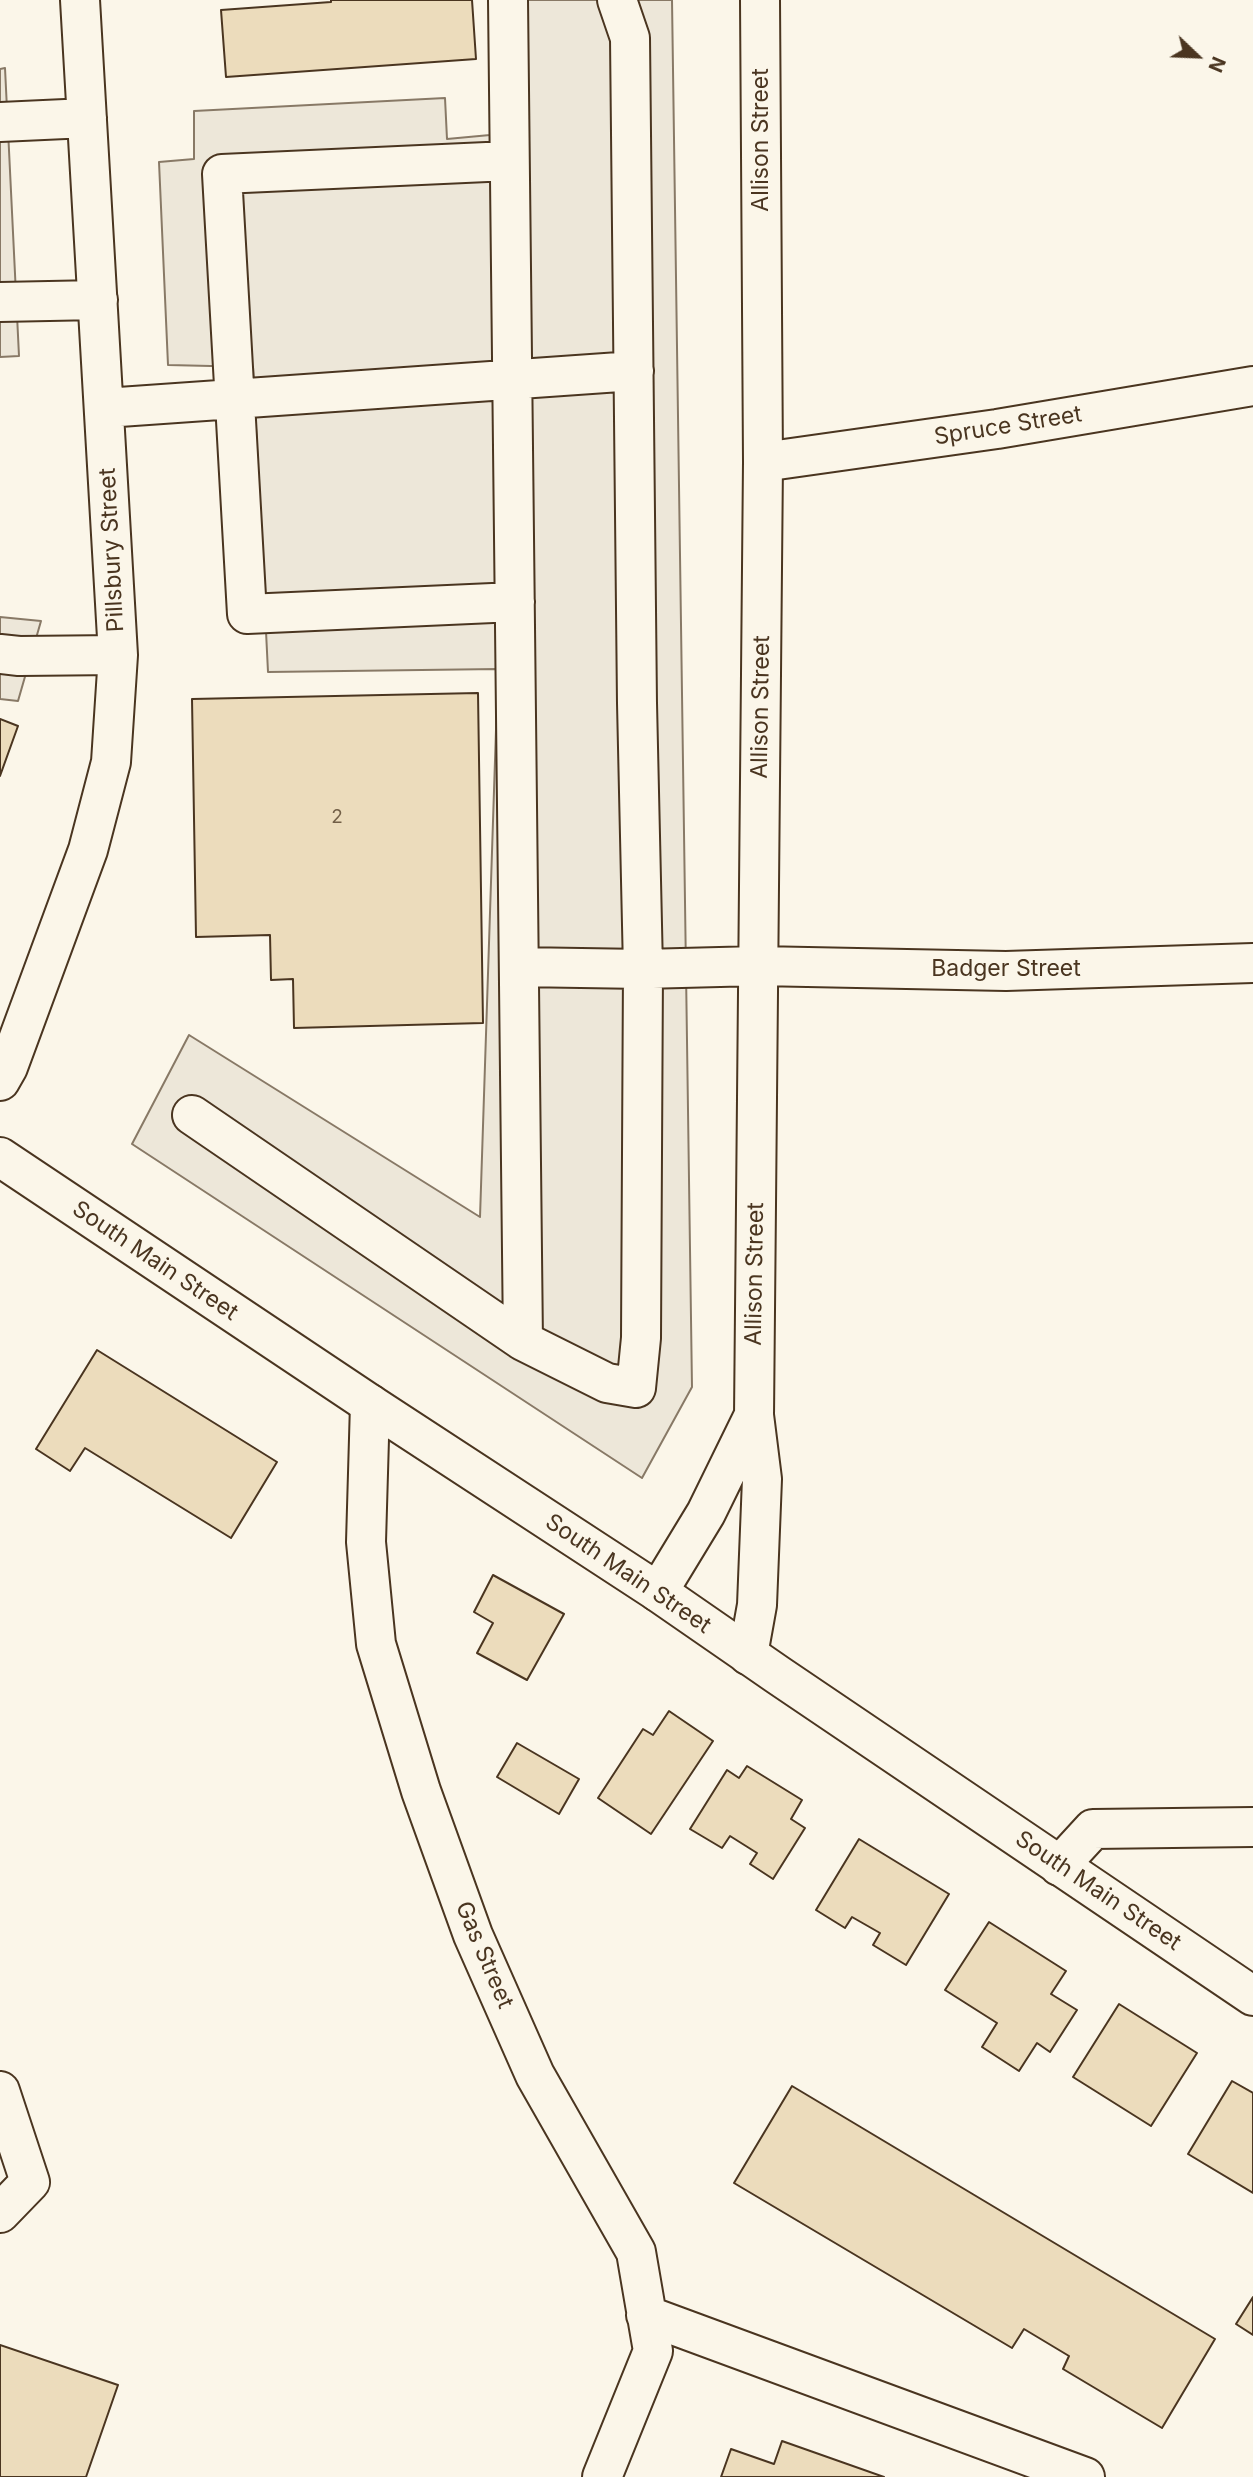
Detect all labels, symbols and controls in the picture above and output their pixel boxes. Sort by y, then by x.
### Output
north arrow [1162,21,1232,91]
text: N [1203,53,1230,76]
street label: Allison Street [747,68,775,212]
street label: Spruce Street [932,401,1084,451]
street label: Pillsbury Street [94,467,130,633]
street label: Allison Street [746,635,776,779]
house number: 2 [331,806,343,828]
street label: Badger Street [931,955,1081,983]
street label: South Main Street [67,1195,243,1327]
street label: Allison Street [740,1202,770,1346]
street label: South Main Street [540,1508,716,1640]
street label: South Main Street [1010,1825,1186,1957]
street label: Gas Street [449,1897,519,2013]

